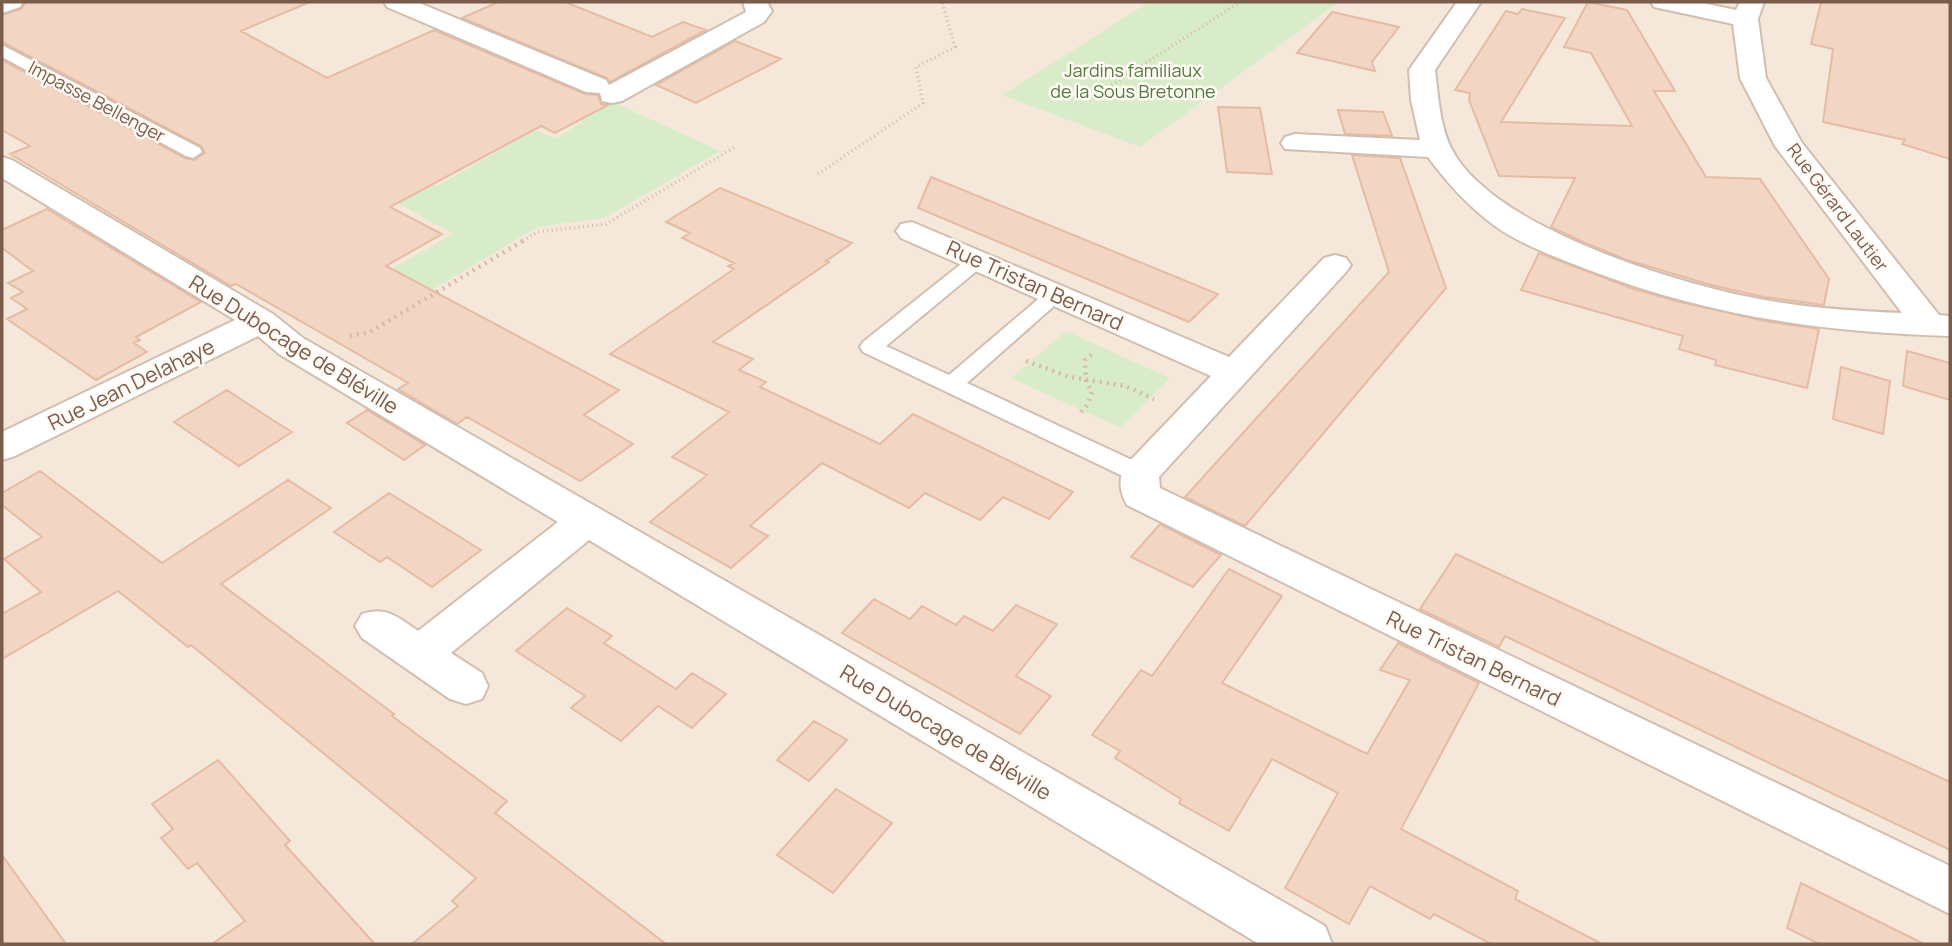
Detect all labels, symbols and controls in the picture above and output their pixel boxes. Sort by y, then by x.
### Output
street label: Impasse Bellenger [24,55,170,147]
park label: Jardins familiaux de la Sous Bretonne [1050,58,1216,103]
street label: Rue Gérard Lautier [1782,138,1894,276]
street label: Rue Tristan Bernard [942,233,1128,337]
street label: Rue Dubocage de Bléville [184,268,404,420]
street label: Rue Jean Delahaye [43,332,219,436]
street label: Rue Tristan Bernard [1382,604,1566,712]
street label: Rue Dubocage de Bléville [835,658,1057,806]

